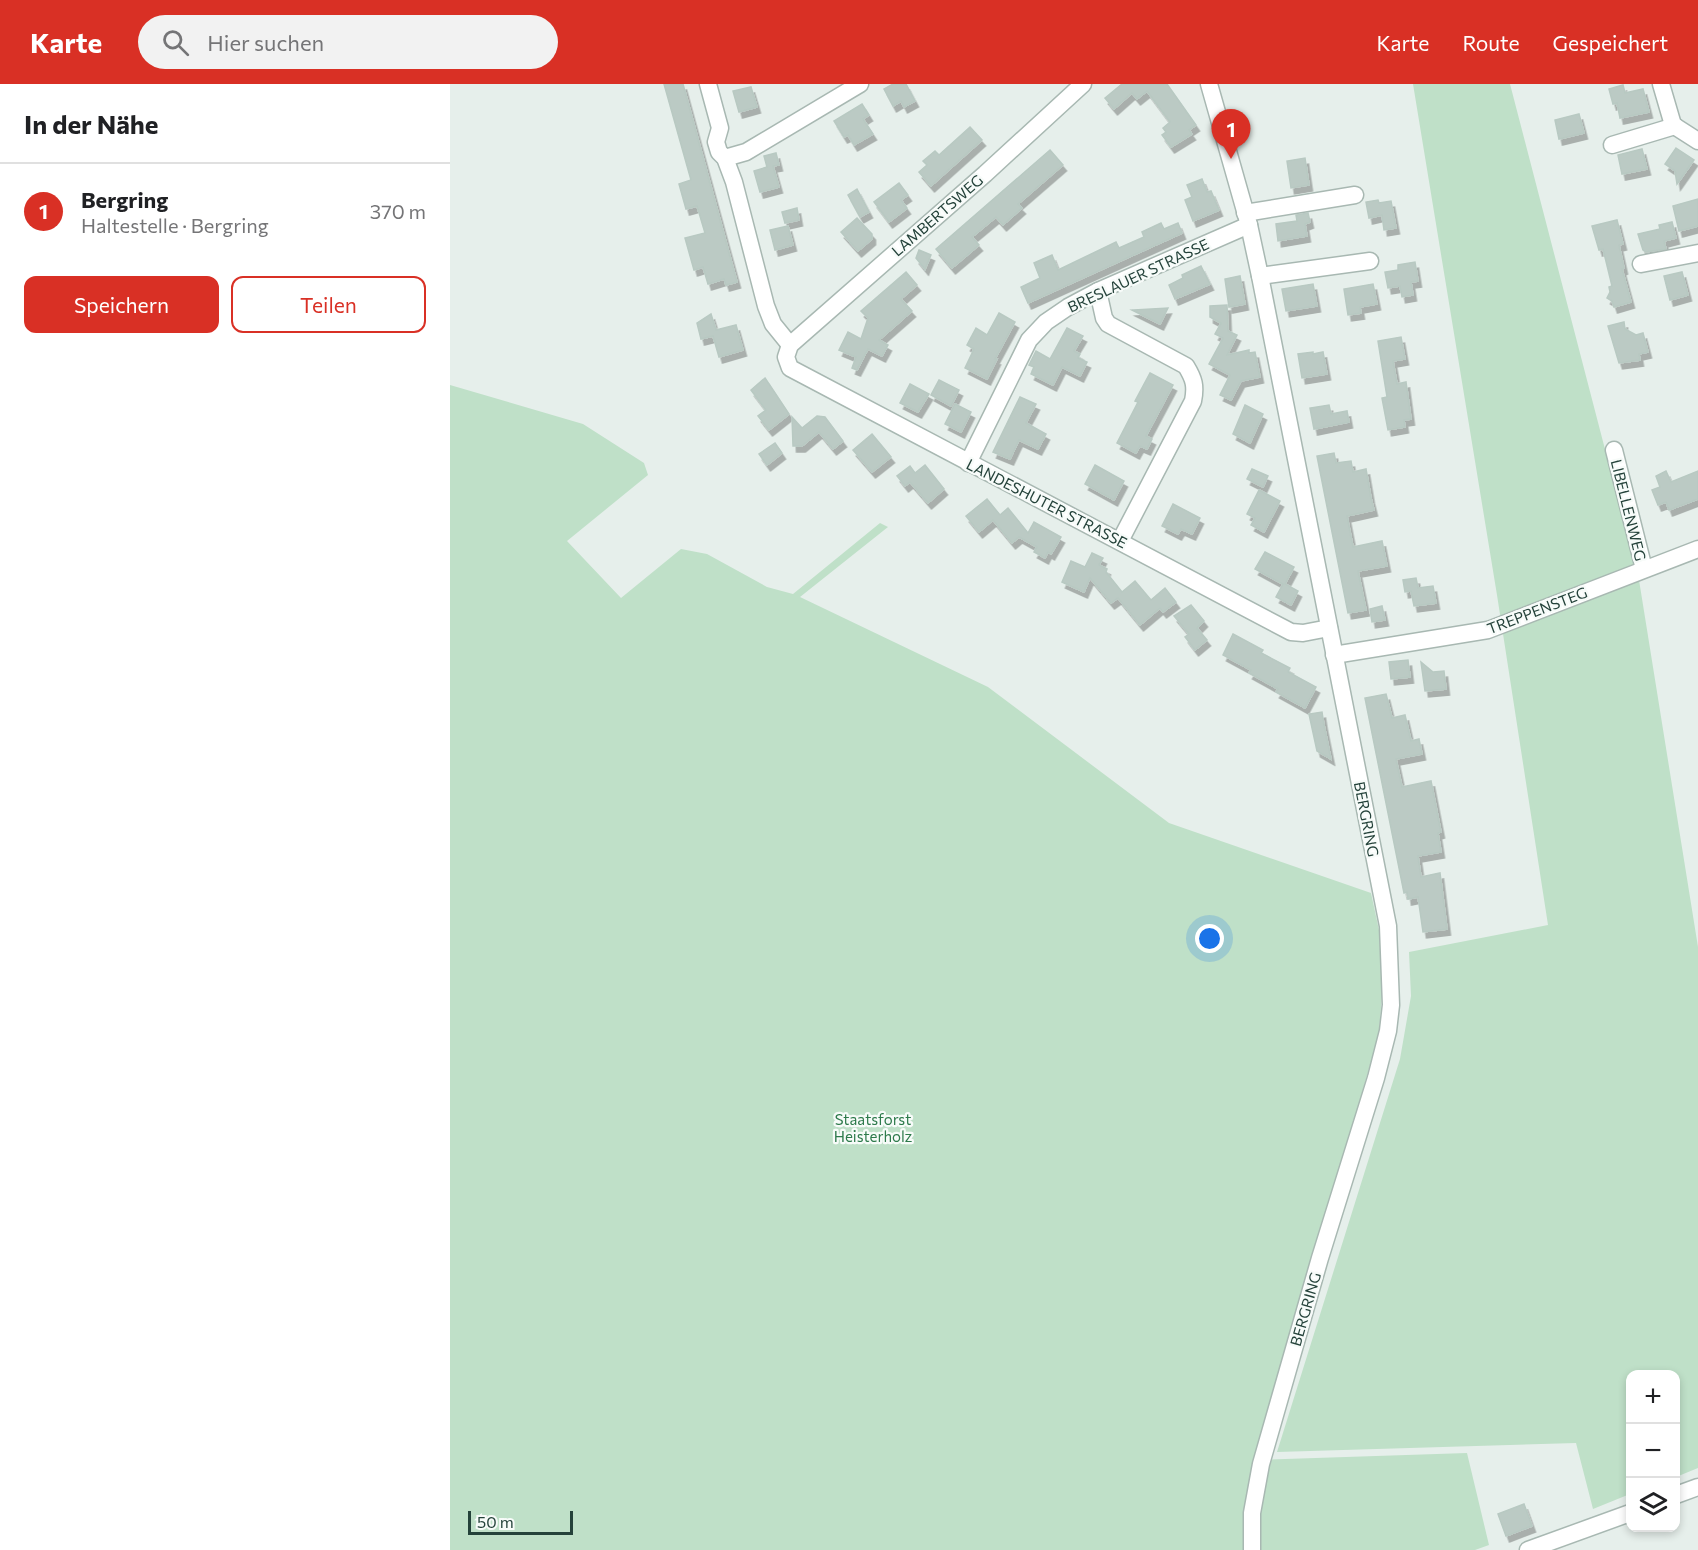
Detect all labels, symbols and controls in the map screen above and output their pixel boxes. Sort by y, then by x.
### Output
search box [138,15,558,69]
text: Karte [30,25,102,59]
icon: search [159,26,192,59]
text: Hier suchen [207,29,324,56]
text: Karte [1376,30,1429,55]
text: Route [1462,30,1520,55]
text: Gespeichert [1553,30,1668,55]
text: In der Nähe [24,108,159,139]
pin: 1 [1212,110,1250,159]
street label: LAMBERTSWEG [888,170,986,260]
text: Bergring [81,186,168,213]
text: 1 [39,199,48,223]
text: 370 m [370,199,426,223]
text: Haltestelle · Bergring [81,213,269,237]
street label: BRESLAUER STRASSE [1064,234,1212,316]
button: Speichern [24,276,219,333]
button: Teilen [231,276,426,333]
street label: LANDESHUTER STRASSE [964,455,1130,551]
street label: LIBELLENWEG [1608,457,1650,563]
street label: TREPPENSTEG [1484,583,1590,637]
street label: BERGRING [1351,780,1383,858]
your location [1195,924,1224,953]
park label: Staatsforst Heisterholz [834,1110,912,1145]
street label: BERGRING [1286,1270,1324,1348]
map controls [1626,1370,1680,1532]
button: + [1626,1370,1680,1424]
button: − [1626,1424,1680,1478]
button: layers [1626,1478,1680,1532]
scale bar [468,1508,573,1536]
text: 50 m [477,1512,514,1531]

